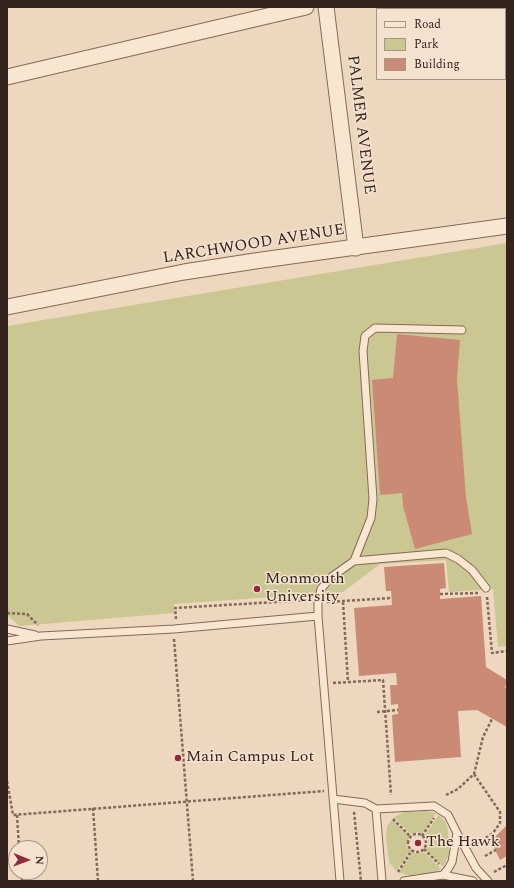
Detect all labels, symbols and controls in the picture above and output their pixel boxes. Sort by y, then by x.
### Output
legend [376,8,506,80]
text: Road [414,15,441,34]
text: Park [414,35,439,54]
street label: PALMER AVENUE [342,54,378,196]
text: Building [414,55,460,74]
street label: LARCHWOOD AVENUE [162,221,346,269]
place label: Monmouth University [265,570,345,608]
marker: Monmouth University [252,584,262,594]
place label: Main Campus Lot [186,748,314,768]
marker: Main Campus Lot [173,753,183,763]
place label: The Hawk [426,833,500,853]
marker: The Hawk [413,838,423,848]
north arrow [8,840,48,880]
text: N [31,856,48,865]

